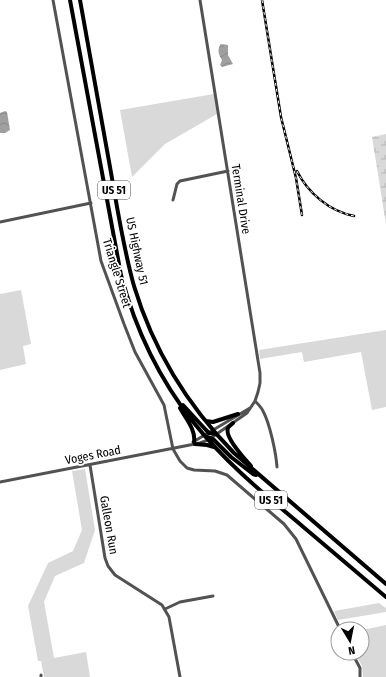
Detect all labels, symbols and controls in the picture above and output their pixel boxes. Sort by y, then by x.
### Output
street label: Terminal Drive [229,163,253,235]
road number: US 51 [98,181,130,199]
street label: US Highway 51 [123,216,151,286]
street label: Triangle Street [100,237,134,309]
street label: Voges Road [64,443,122,467]
road number: US 51 [255,491,287,509]
street label: Galleon Run [97,495,121,555]
north arrow [330,621,370,661]
text: N [347,643,356,657]

